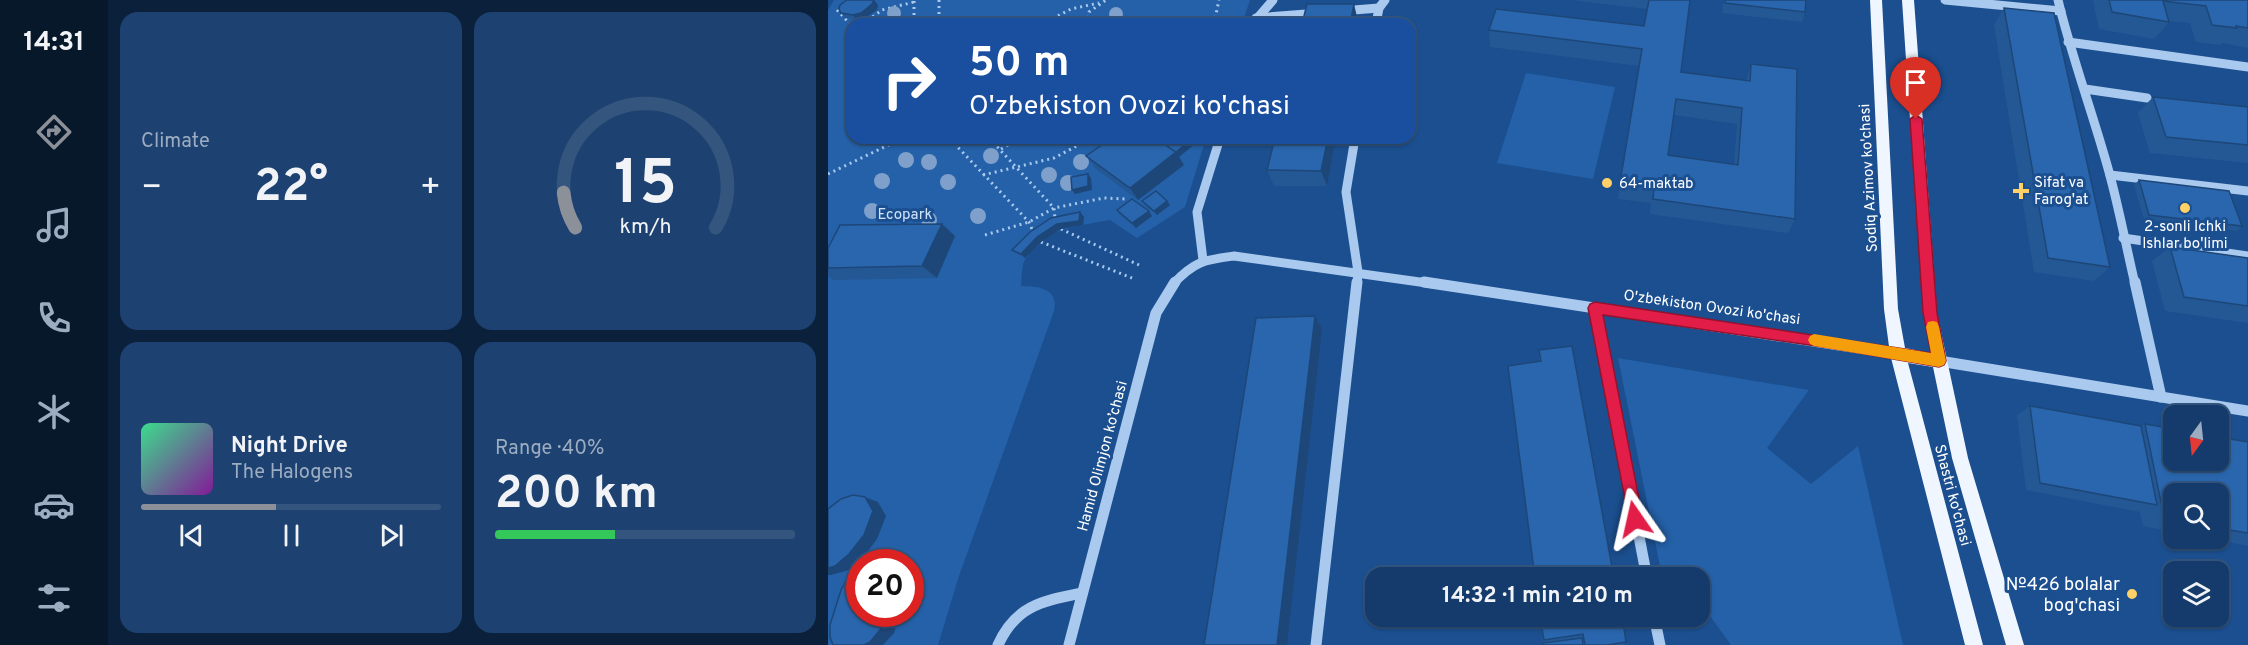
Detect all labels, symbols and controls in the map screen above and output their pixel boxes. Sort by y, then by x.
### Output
text: 14:31 [23,26,85,60]
text: 50 m [969,38,1070,91]
icon: right [870,42,948,120]
pin [1890,57,1941,119]
icon: arrive [1899,66,1932,99]
text: O'zbekiston Ovozi ko'chasi [969,90,1290,124]
street label: Sodiq Azimov ko'chasi [1856,103,1883,253]
icon: directions [33,111,75,153]
text: Climate [141,129,210,155]
text: 15 [613,147,677,226]
text: 22° [254,160,328,217]
text: − [141,168,162,210]
text: + [420,168,441,210]
place label: Sifat va Farog'at [2034,174,2088,210]
place label: 64-maktab [1619,175,1694,194]
marker: 64-maktab [1600,176,1614,190]
marker: Sifat va Farog'at [2012,182,2030,200]
marker: 2-sonli Ichki Ishlar bo'limi [2178,201,2192,215]
icon: music [33,204,75,246]
park label: Ecopark [878,206,932,225]
text: km/h [619,214,671,241]
place label: 2-sonli Ichki Ishlar bo'limi [2142,218,2228,254]
street label: O'zbekiston Ovozi ko'chasi [1622,287,1801,330]
icon: phone [33,297,75,339]
street label: Hamid Olimjon ko’chasi [1074,379,1133,534]
icon: climate [33,391,75,433]
north arrow [2163,405,2229,471]
map controls [2163,405,2229,627]
text: Night Drive [231,433,348,460]
text: Range · 40% [495,436,604,462]
street label: Shastri ko'chasi [1929,443,1974,548]
text: The Halogens [231,460,353,486]
text: 200 km [495,467,658,524]
button: search [2163,483,2229,549]
icon: car [33,484,75,526]
position arrow [1603,487,1667,551]
icon: previous [175,519,208,552]
icon: pause [275,519,308,552]
icon: next [375,519,408,552]
speed limit sign: 20 [846,549,924,627]
button: layers [2163,561,2229,627]
place label: №426 bolalar bog'chasi [2006,574,2120,618]
icon: filters [33,577,75,619]
text: 14:32 · 1 min · 210 m [1442,583,1633,610]
marker: №426 bolalar bog'chasi [2125,587,2139,601]

